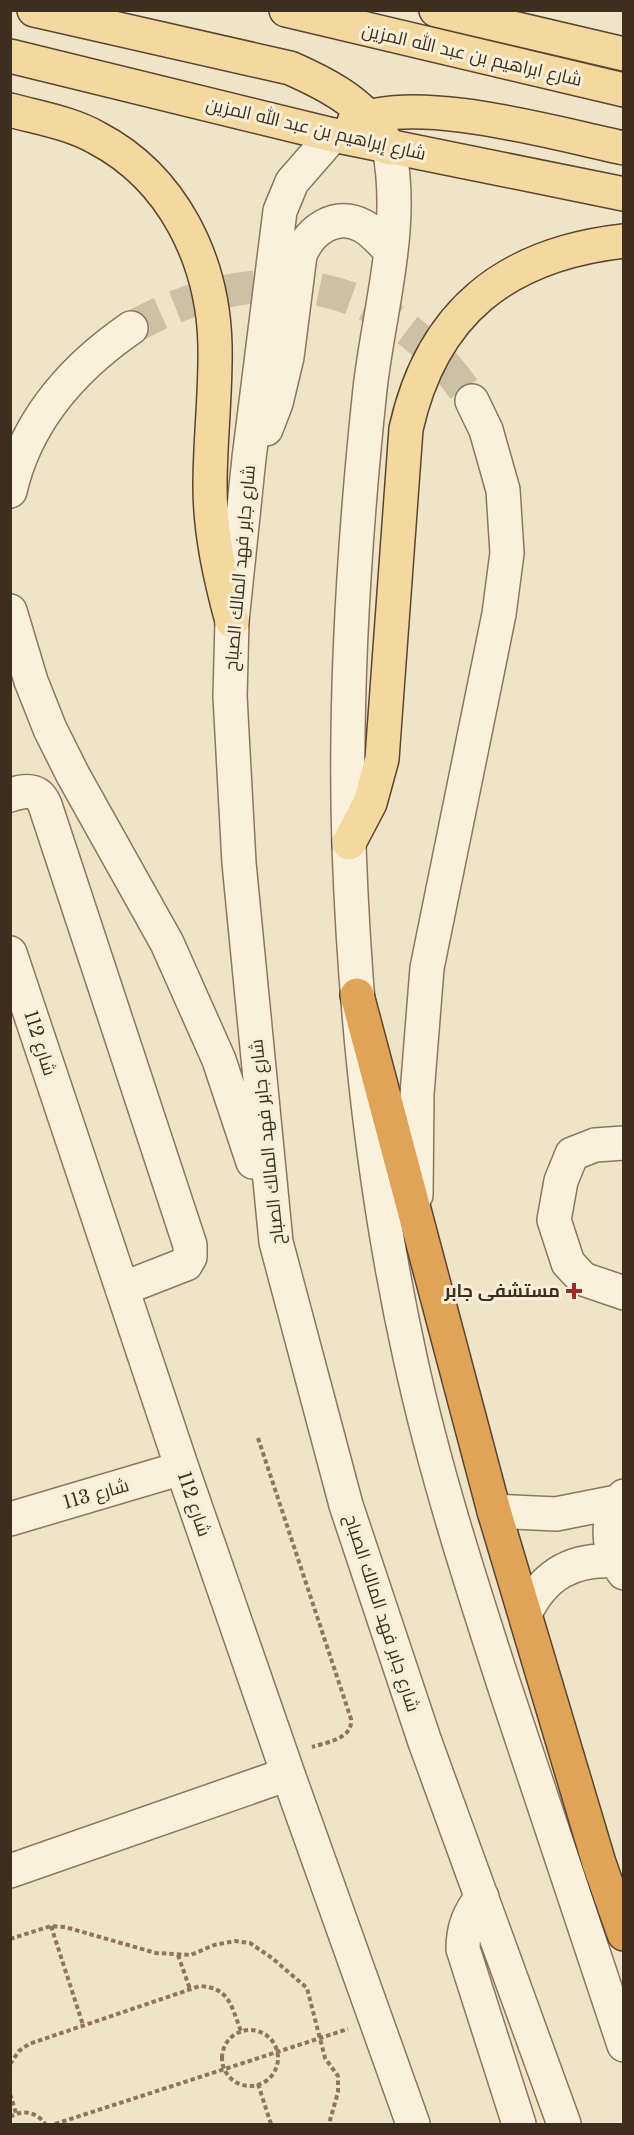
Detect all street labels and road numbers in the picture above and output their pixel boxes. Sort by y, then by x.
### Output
street label: شارع ابراهيم بن عبد الله المزين [360,18,584,92]
street label: شارع إبراهيم بن عبد الله المزين [204,92,428,166]
street label: شارع جابر فهد المالك الصباح [220,464,261,672]
street label: شارع 112 [18,1008,61,1079]
street label: شارع جابر فهد المالك الصباح [245,1038,290,1246]
street label: شارع 112 [172,1469,215,1540]
street label: شارع 113 [61,1474,132,1515]
street label: شارع جابر فهد المالك الصباح [339,1511,424,1715]

